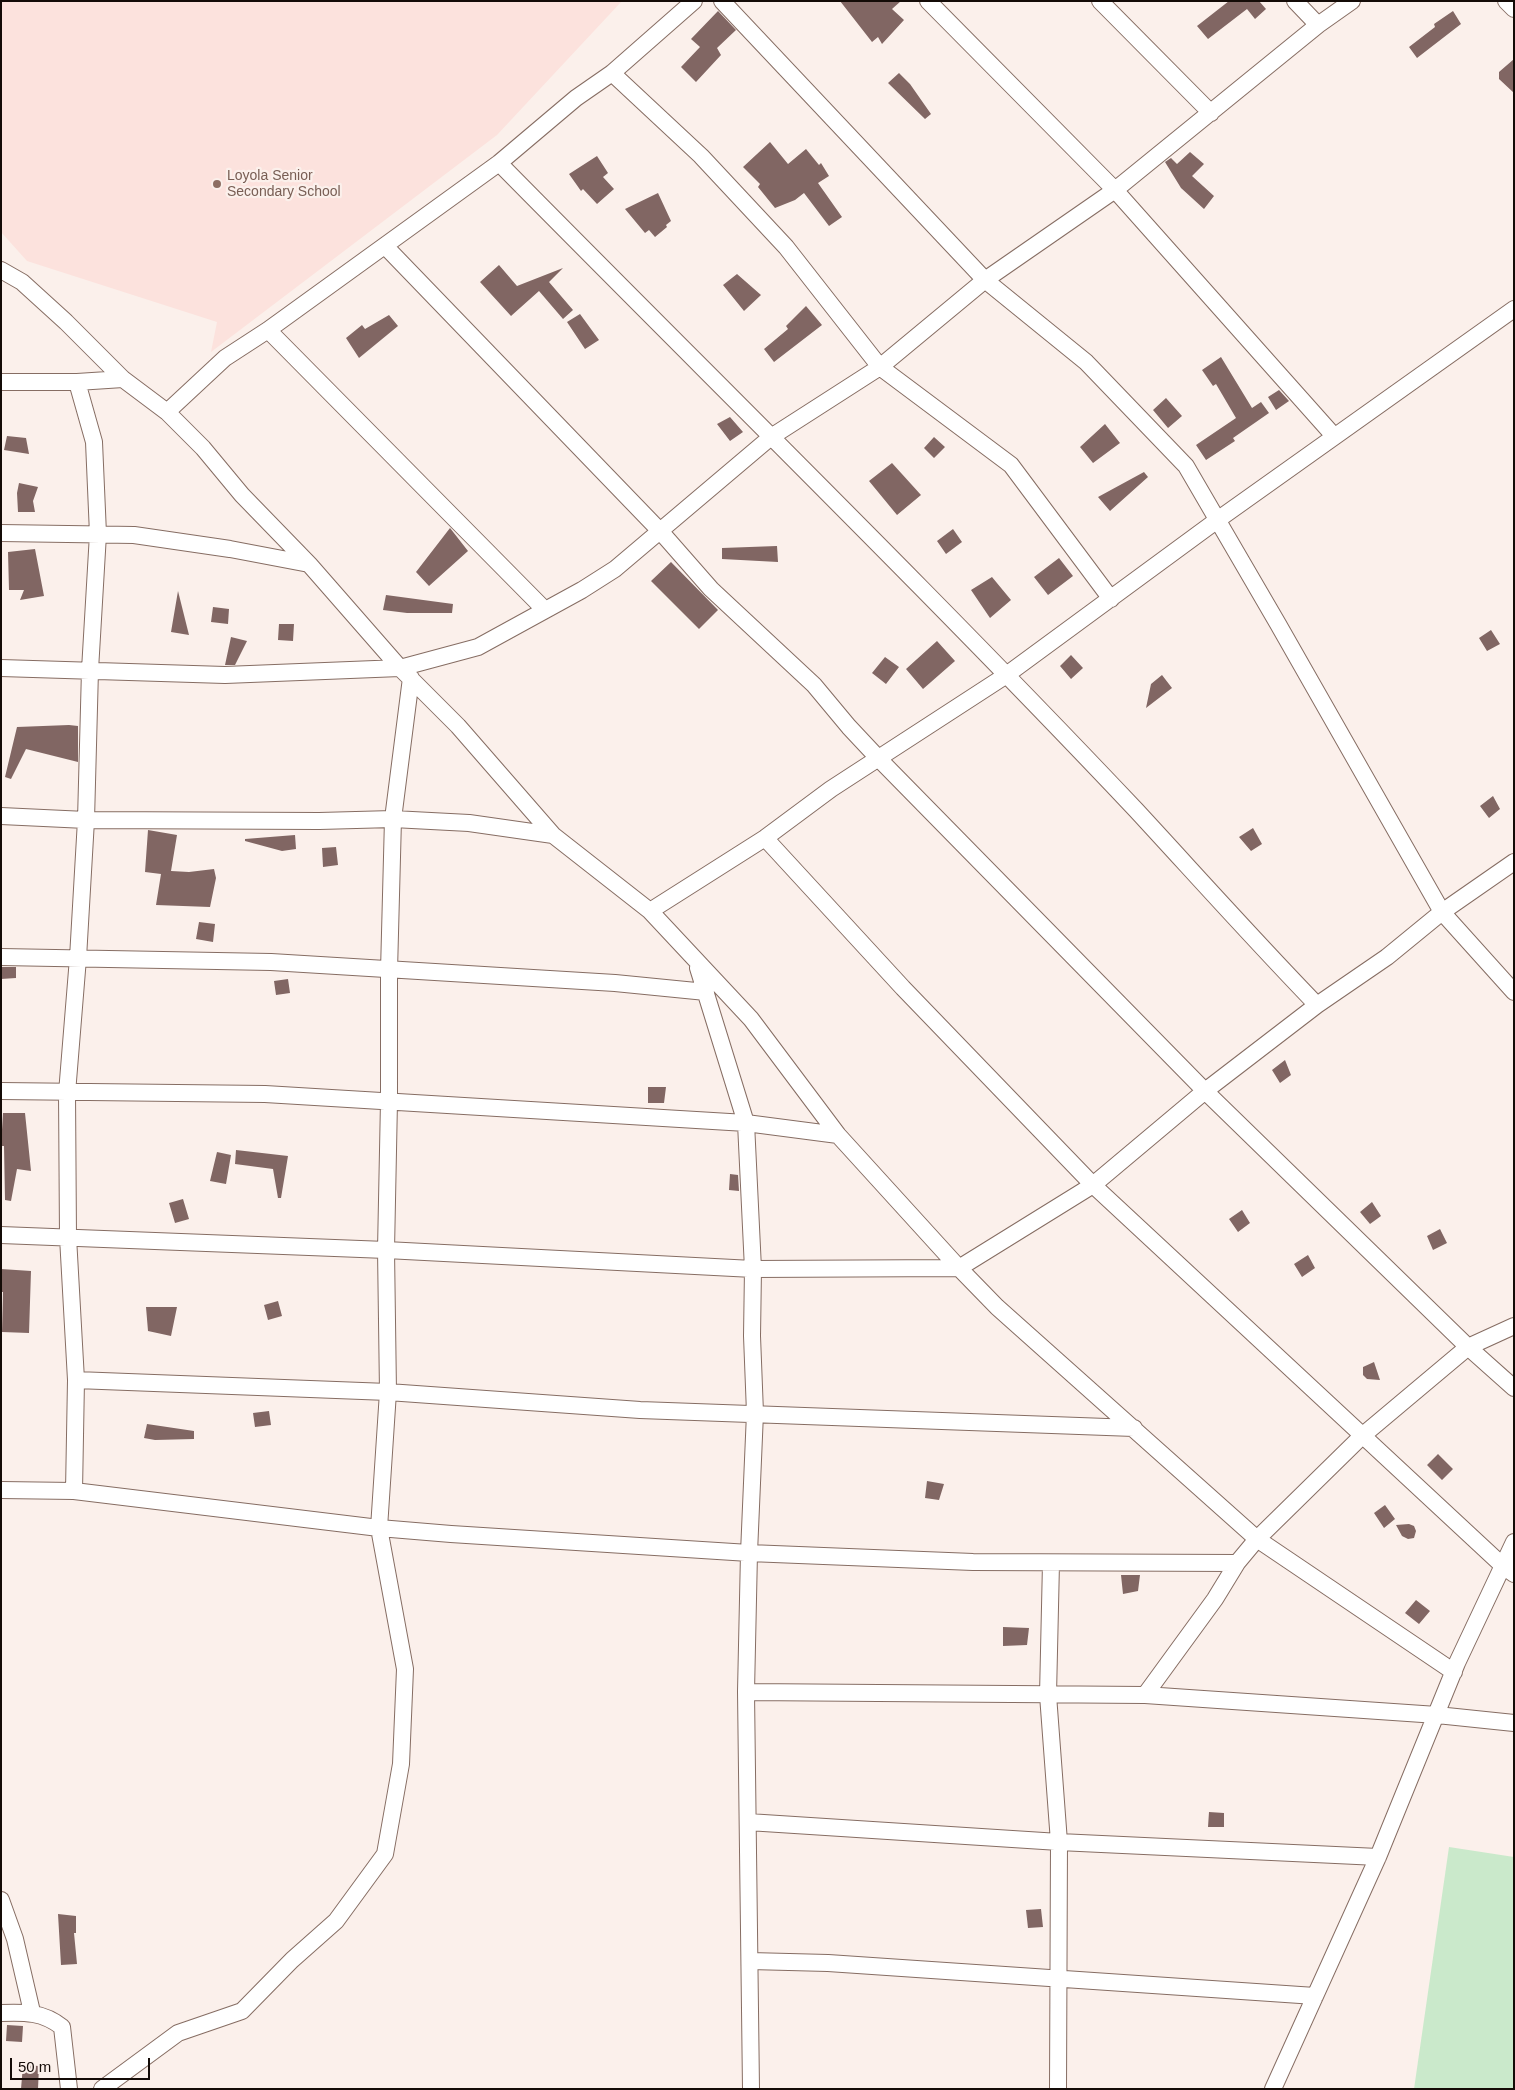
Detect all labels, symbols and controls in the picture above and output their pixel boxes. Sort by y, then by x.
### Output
place label: Loyola Senior Secondary School [227,168,341,200]
marker: Loyola Senior Secondary School [211,178,223,190]
scale bar [12,2048,152,2080]
text: 50 m [18,2058,51,2075]

